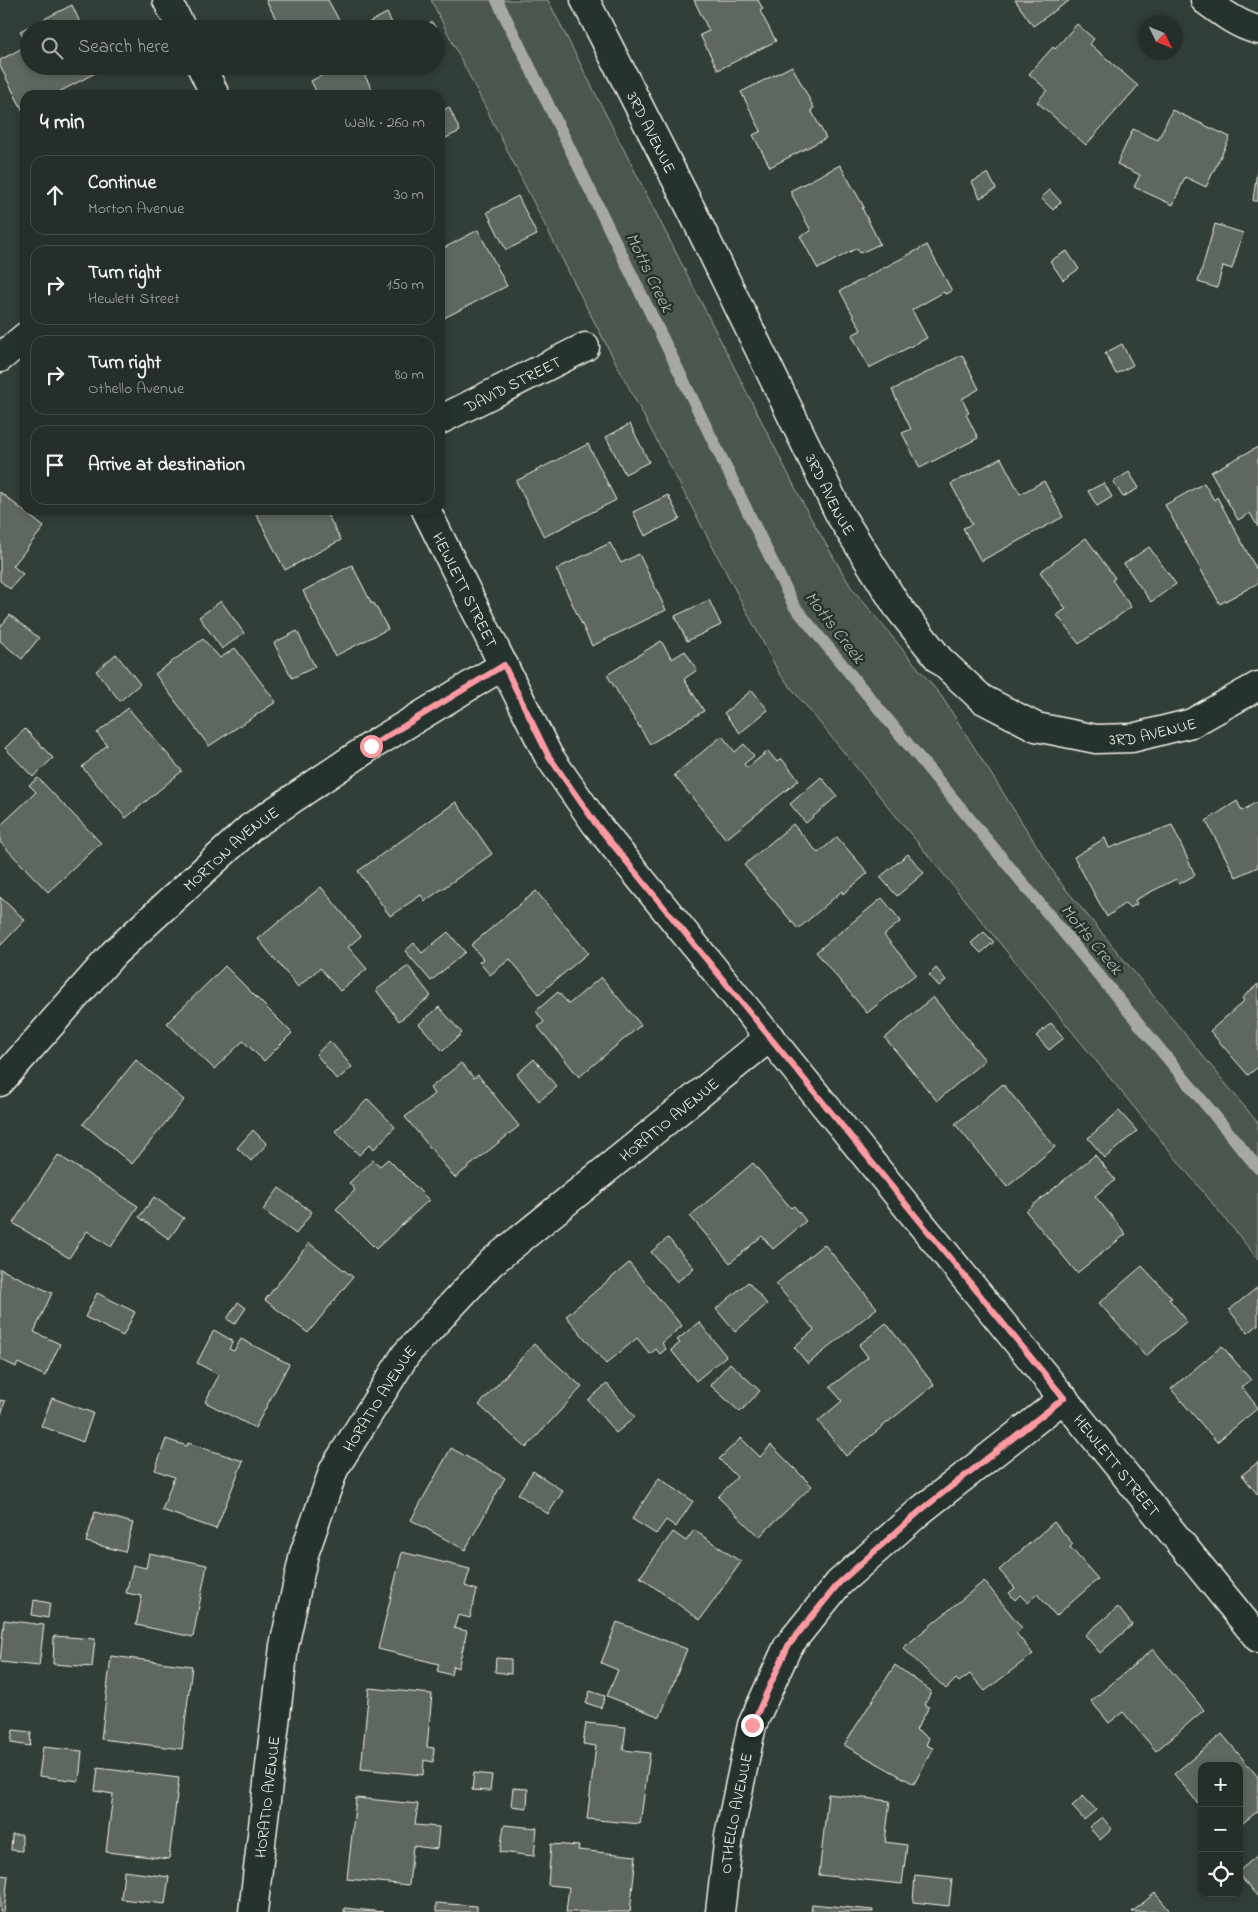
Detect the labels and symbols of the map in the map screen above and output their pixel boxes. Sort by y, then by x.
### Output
north arrow [1138,15,1183,60]
street label: 3RD AVENUE [619,88,681,178]
water label: Motts Creek [618,229,679,318]
street label: DAVID STREET [460,351,566,420]
street label: 3RD AVENUE [798,450,860,541]
street label: HEWLETT STREET [425,529,503,652]
water label: Motts Creek [797,587,871,671]
street label: 3RD AVENUE [1109,712,1199,753]
route start [360,735,383,758]
street label: MORTON AVENUE [178,801,284,898]
water label: Motts Creek [1053,899,1129,982]
street label: HORATIO AVENUE [615,1073,725,1169]
street label: HORATIO AVENUE [337,1340,423,1457]
street label: HEWLETT STREET [1067,1410,1165,1523]
route end [741,1714,764,1737]
street label: HORATIO AVENUE [249,1735,287,1859]
street label: OTHELLO AVENUE [715,1751,760,1875]

